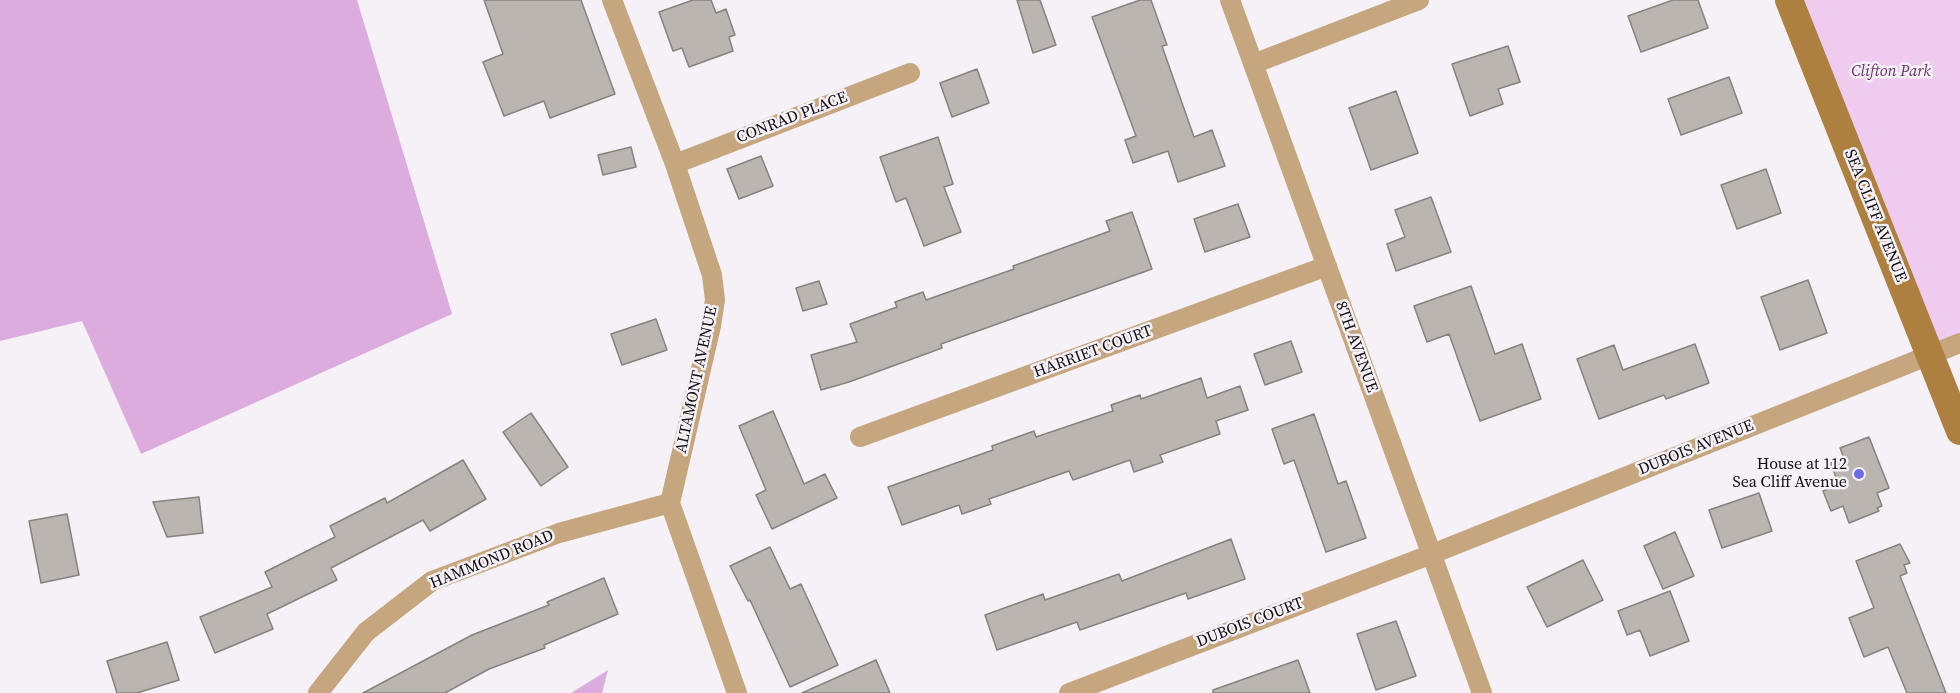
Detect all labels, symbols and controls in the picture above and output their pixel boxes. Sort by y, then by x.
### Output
park label: Clifton Park [1851,62,1931,82]
street label: CONRAD PLACE [734,88,850,148]
street label: SEA CLIFF AVENUE [1840,147,1910,285]
street label: 8TH AVENUE [1331,299,1381,395]
street label: ALTAMONT AVENUE [672,305,722,455]
street label: HARRIET COURT [1031,322,1155,382]
street label: DUBOIS AVENUE [1635,416,1757,480]
place label: House at 112 Sea Cliff Avenue [1733,455,1847,493]
marker: House at 112 Sea Cliff Avenue [1852,467,1866,481]
street label: HAMMOND ROAD [427,526,557,594]
street label: DUBOIS COURT [1194,594,1306,652]

